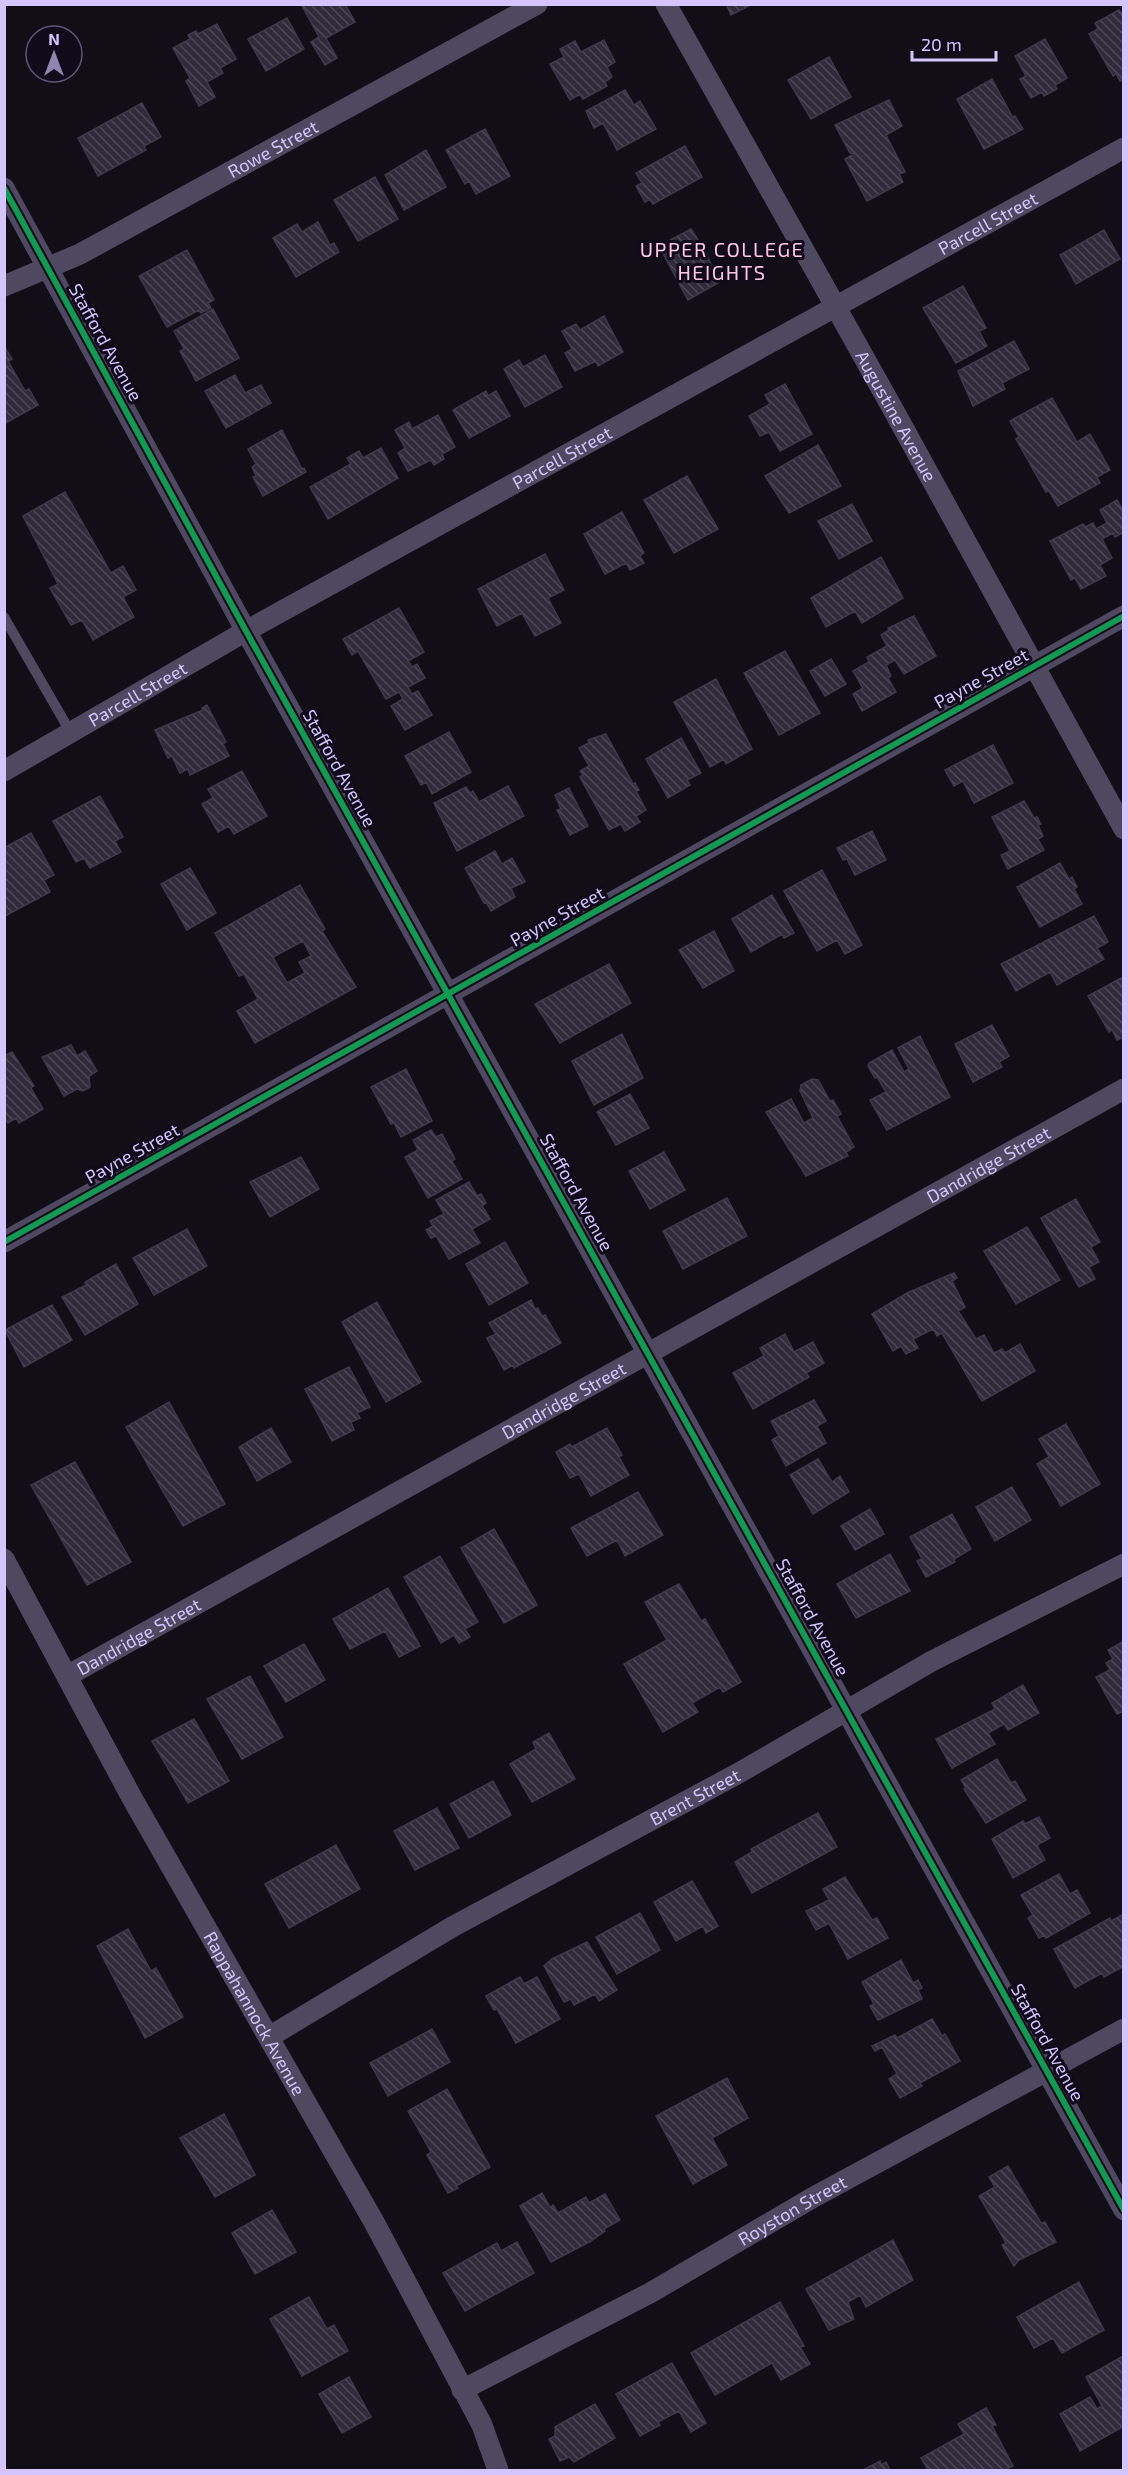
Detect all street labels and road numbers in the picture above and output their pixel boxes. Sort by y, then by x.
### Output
street label: Rowe Street [224,115,322,182]
street label: Parcell Street [934,187,1041,259]
street label: Stafford Avenue [65,279,147,405]
street label: Augustine Avenue [851,347,942,485]
street label: Parcell Street [508,421,615,493]
street label: Payne Street [930,643,1032,713]
street label: Parcell Street [84,657,191,731]
street label: Stafford Avenue [299,705,381,831]
street label: Payne Street [506,881,608,951]
street label: Payne Street [81,1118,183,1188]
street label: Dandridge Street [923,1121,1054,1207]
street label: Stafford Avenue [536,1129,618,1255]
street label: Dandridge Street [498,1357,630,1443]
street label: Stafford Avenue [772,1554,854,1680]
street label: Dandridge Street [73,1593,205,1679]
street label: Brent Street [646,1763,744,1830]
street label: Rappahannock Avenue [199,1927,310,2099]
street label: Stafford Avenue [1007,1979,1089,2105]
street label: Royston Street [734,2170,850,2250]

